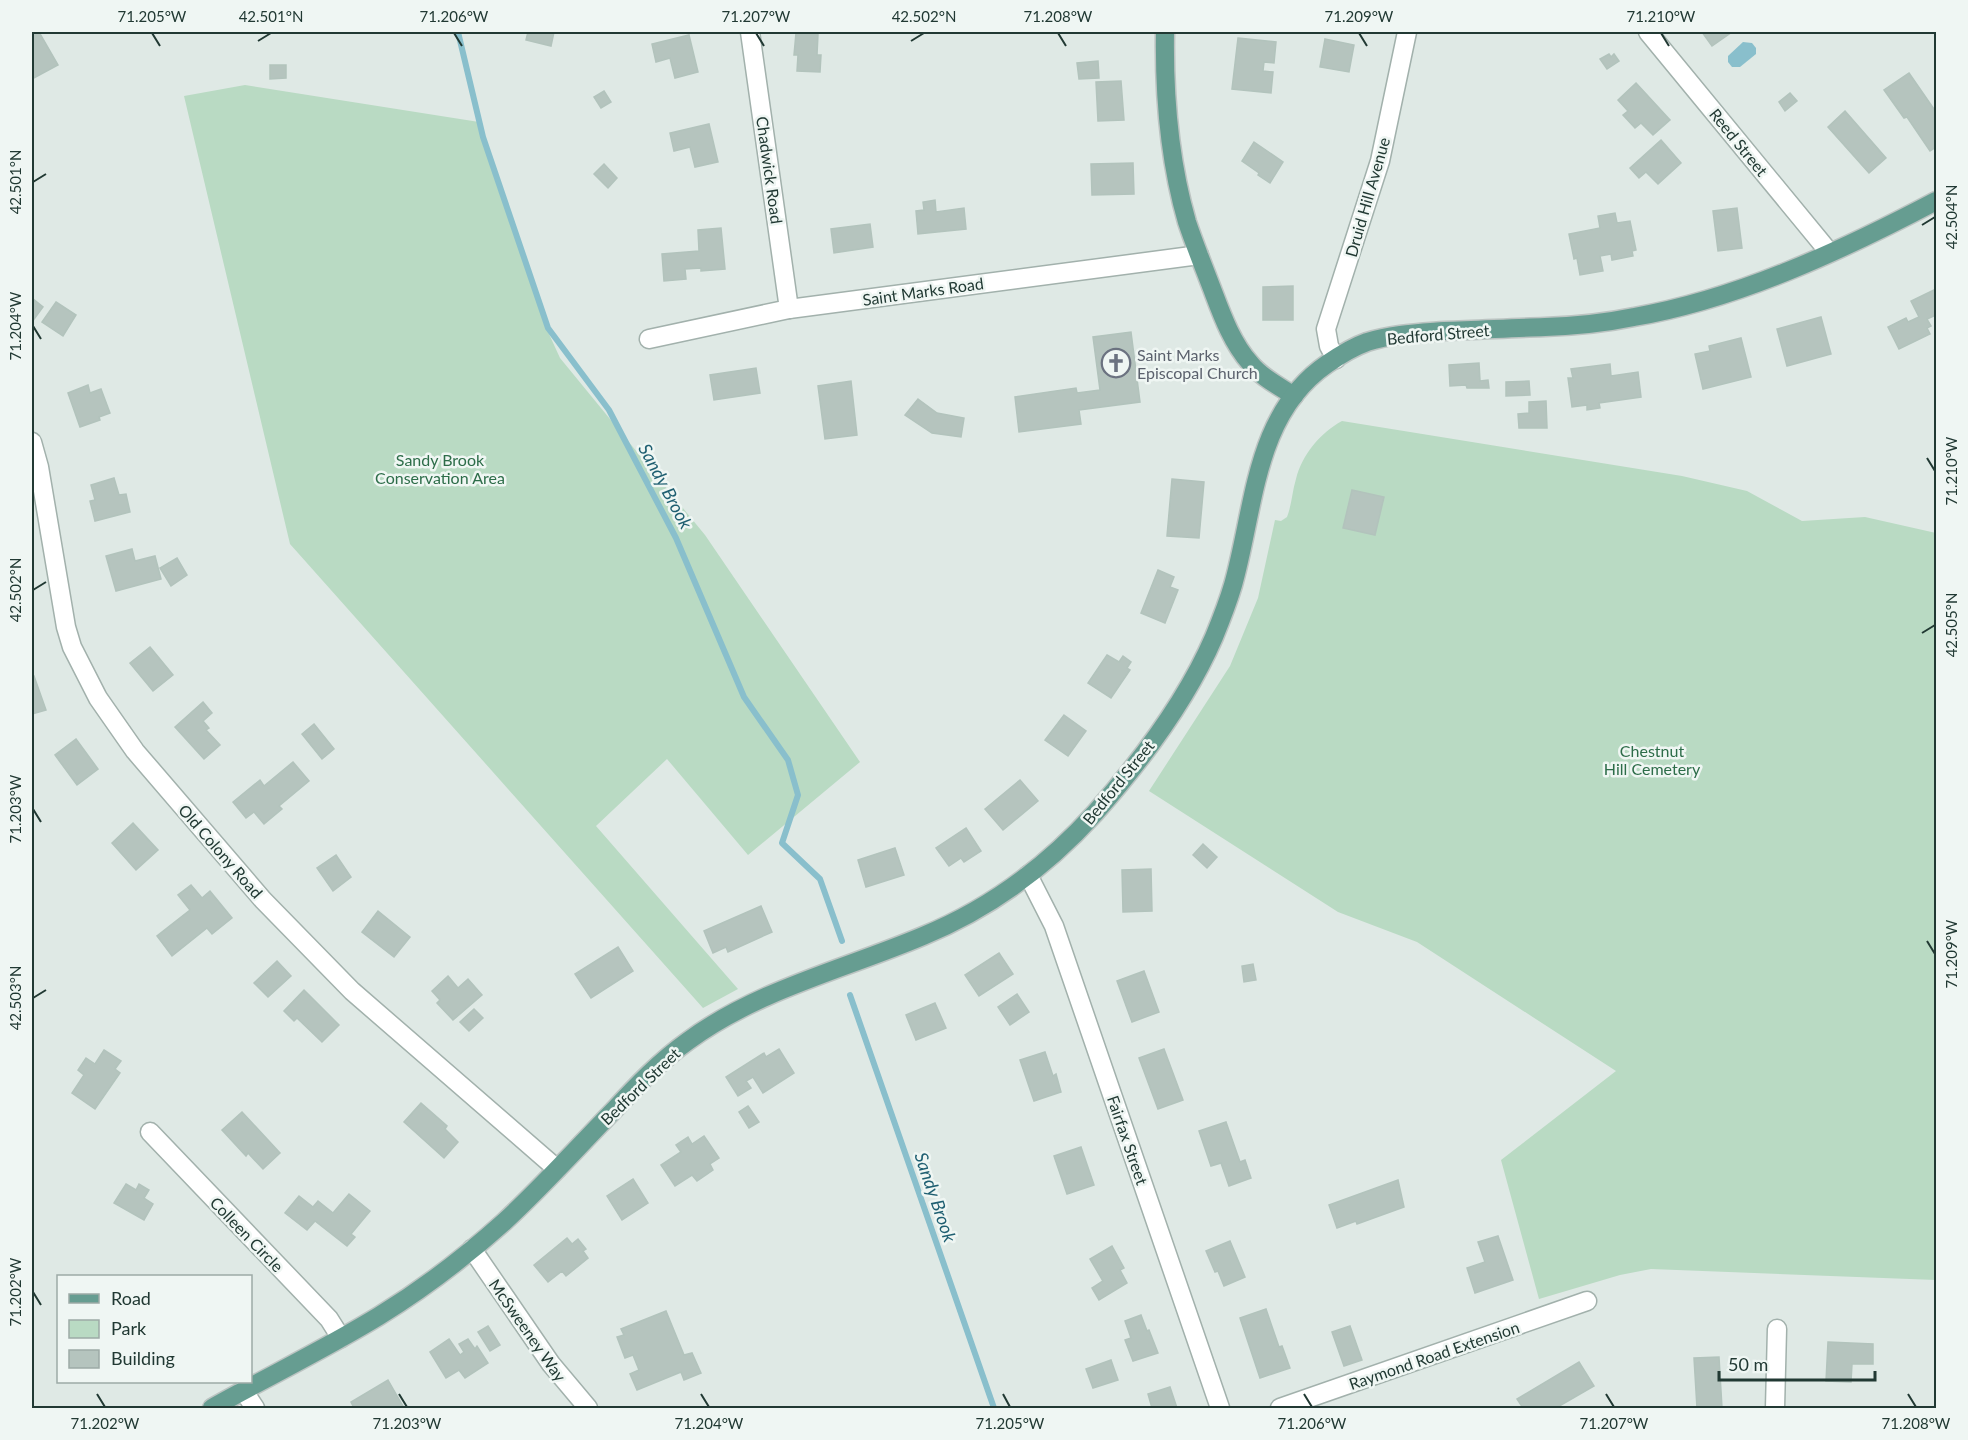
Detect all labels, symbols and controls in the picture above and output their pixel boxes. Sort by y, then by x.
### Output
text: 71.205°W [118,7,187,25]
text: 42.501°N [239,7,303,25]
text: 71.206°W [420,7,489,25]
text: 71.207°W [722,7,791,25]
text: 42.502°N [892,7,956,25]
text: 71.208°W [1024,7,1093,25]
text: 71.209°W [1325,7,1394,25]
text: 71.210°W [1627,7,1696,25]
street label: Reed Street [1706,104,1772,180]
street label: Chadwick Road [753,115,787,225]
street label: Druid Hill Avenue [1341,135,1393,259]
text: 42.501°N [6,150,24,214]
text: 42.504°N [1942,185,1960,249]
street label: Saint Marks Road [861,273,985,309]
text: 71.204°W [6,291,24,360]
street label: Bedford Street [1386,320,1490,348]
place label: Saint Marks Episcopal Church [1137,345,1258,382]
church icon: Saint Marks Episcopal Church [1100,347,1132,379]
text: 71.210°W [1942,436,1960,505]
water label: Sandy Brook [634,440,698,533]
park label: Sandy Brook Conservation Area [375,450,505,487]
text: 42.502°N [6,558,24,622]
text: 42.505°N [1942,593,1960,657]
street label: Bedford Street [1078,736,1158,828]
park label: Chestnut Hill Cemetery [1604,741,1701,778]
text: 71.203°W [6,774,24,843]
street label: Old Colony Road [175,800,267,902]
text: 71.209°W [1942,919,1960,988]
text: 42.503°N [6,966,24,1030]
street label: Bedford Street [596,1043,684,1129]
street label: Fairfax Street [1104,1093,1152,1187]
water label: Sandy Brook [910,1149,962,1245]
street label: Colleen Circle [206,1193,288,1275]
text: 71.202°W [6,1257,24,1326]
legend [57,1275,252,1383]
street label: McSweeney Way [486,1275,571,1385]
text: Road [111,1287,151,1309]
text: Park [111,1317,147,1339]
street label: Raymond Road Extension [1346,1317,1522,1393]
scale bar [1719,1344,1875,1382]
text: Building [111,1347,175,1369]
text: 50 m [1728,1353,1768,1375]
text: 71.202°W [71,1414,140,1432]
text: 71.203°W [373,1414,442,1432]
text: 71.204°W [675,1414,744,1432]
text: 71.205°W [976,1414,1045,1432]
text: 71.206°W [1278,1414,1347,1432]
text: 71.207°W [1580,1414,1649,1432]
text: 71.208°W [1882,1414,1951,1432]

